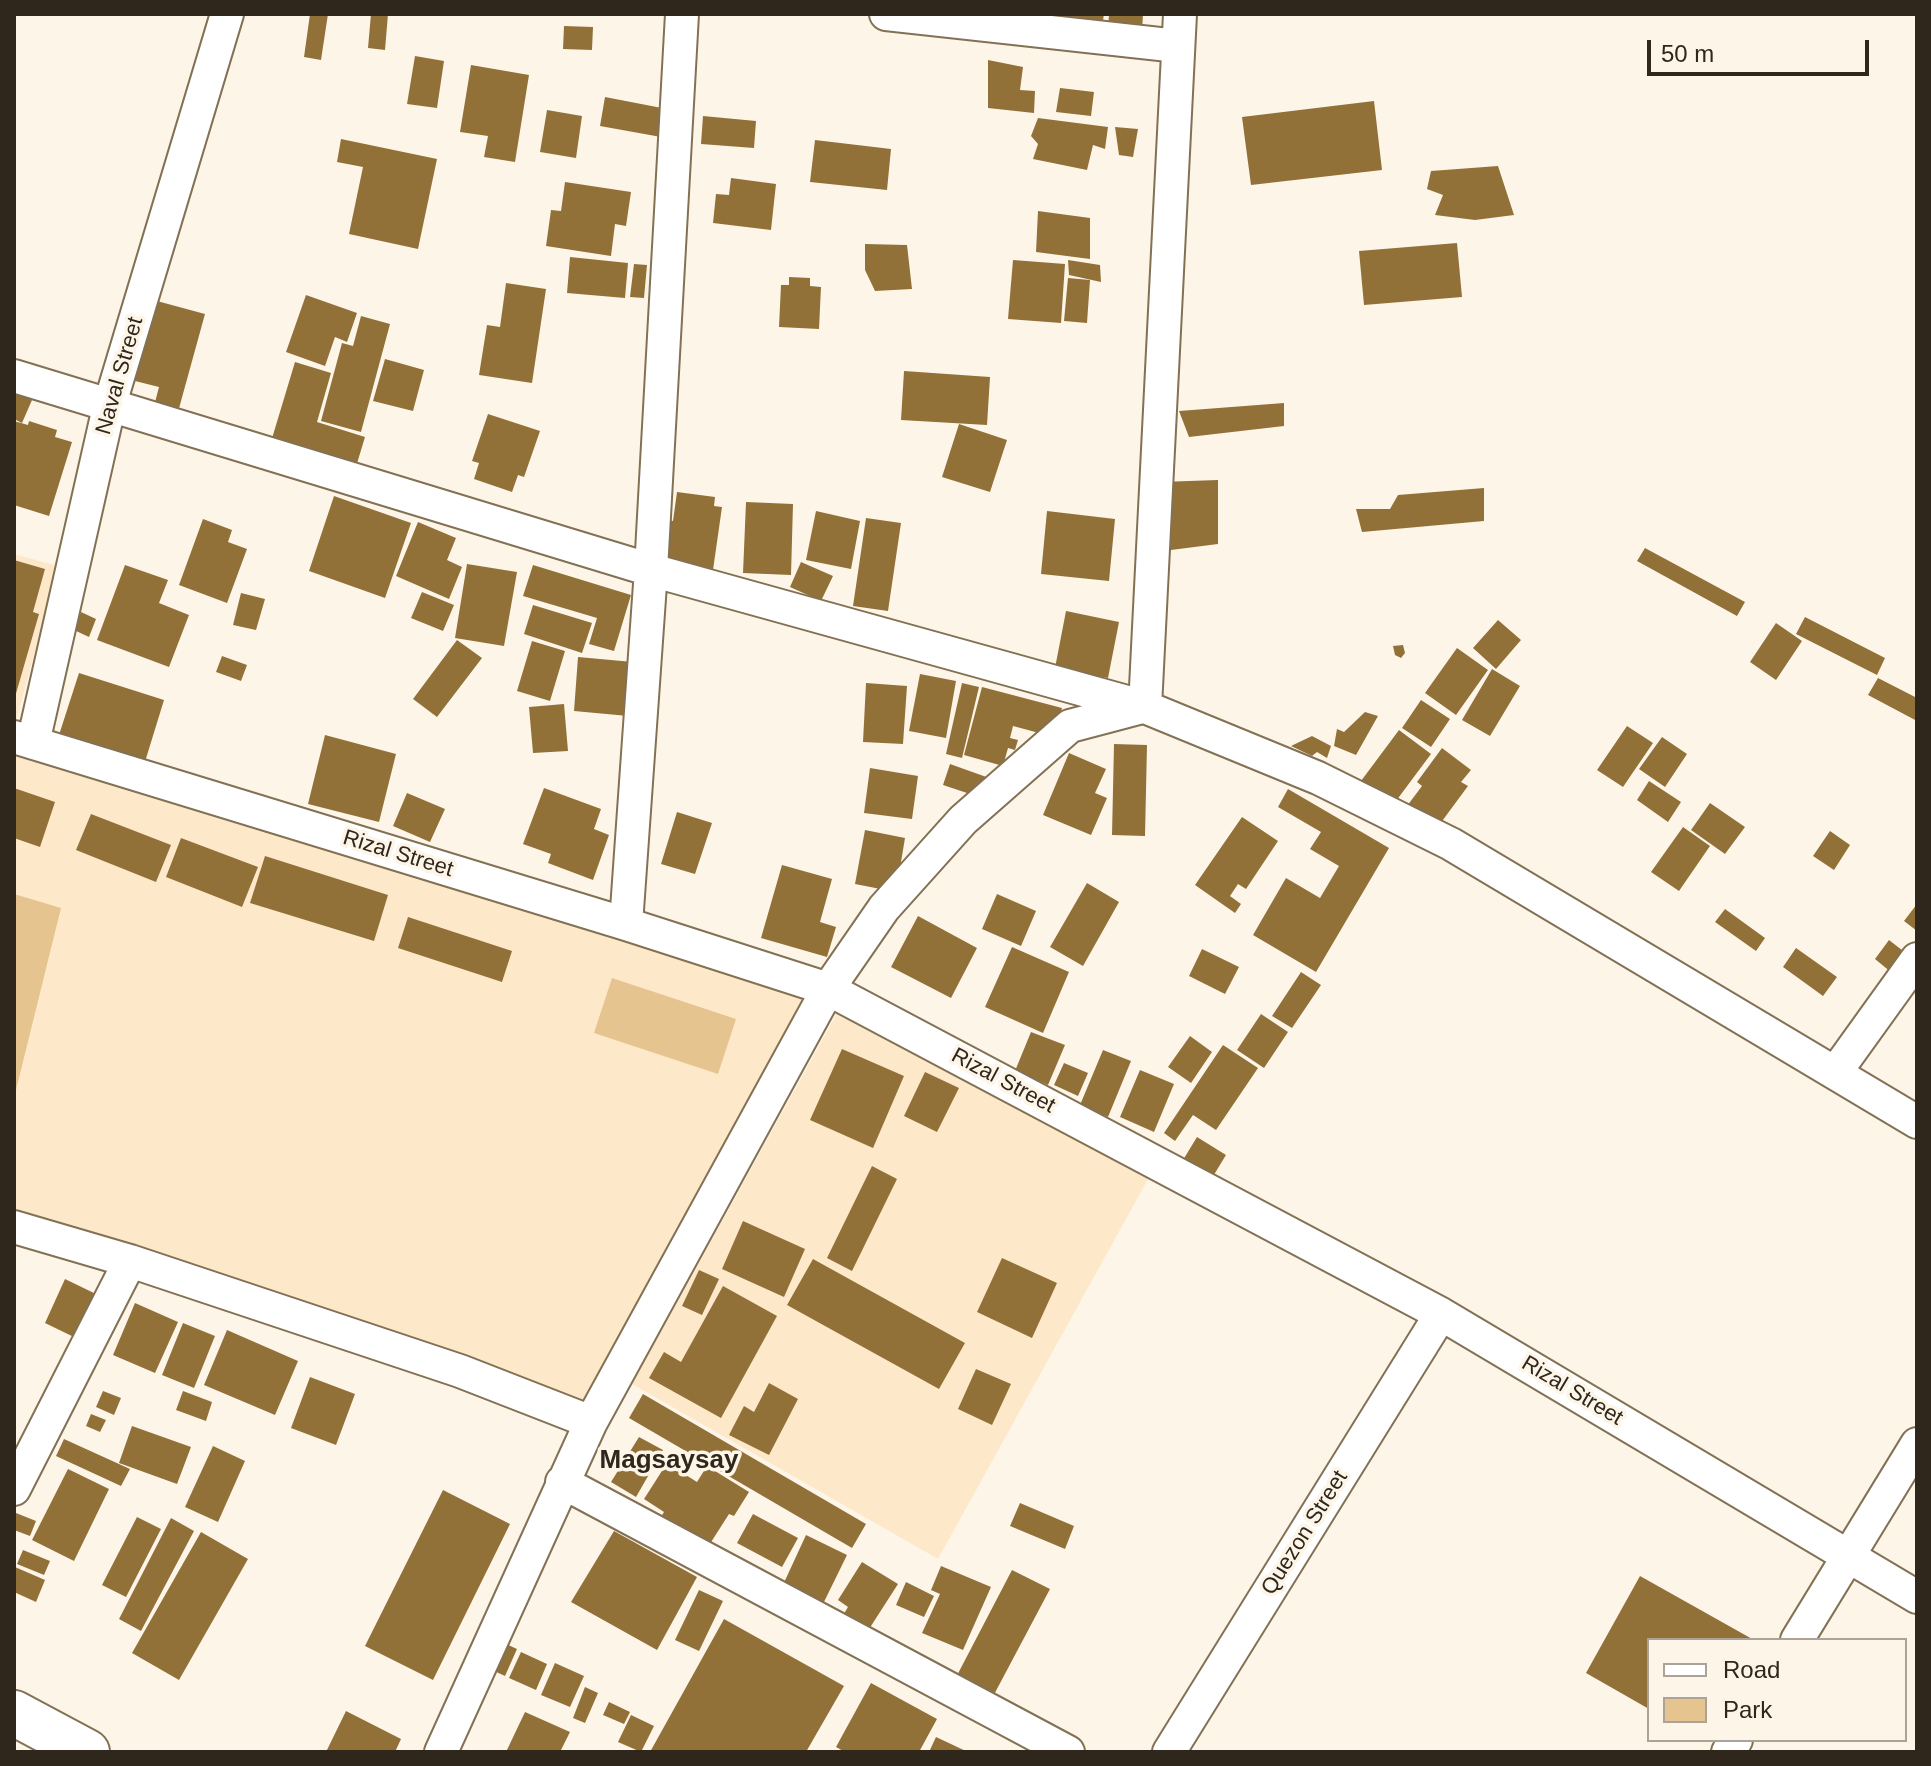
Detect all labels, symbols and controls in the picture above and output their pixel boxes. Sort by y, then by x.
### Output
scale bar [1651,24,1873,74]
text: 50 m [1661,40,1714,67]
street label: Naval Street [91,314,149,438]
street label: Rizal Street [340,825,456,883]
street label: Rizal Street [947,1043,1059,1119]
street label: Rizal Street [1516,1350,1628,1432]
district label: Magsaysay [600,1445,738,1477]
street label: Quezon Street [1256,1466,1354,1600]
legend [1647,1638,1907,1742]
text: Road [1723,1656,1780,1683]
text: Park [1723,1696,1772,1723]

